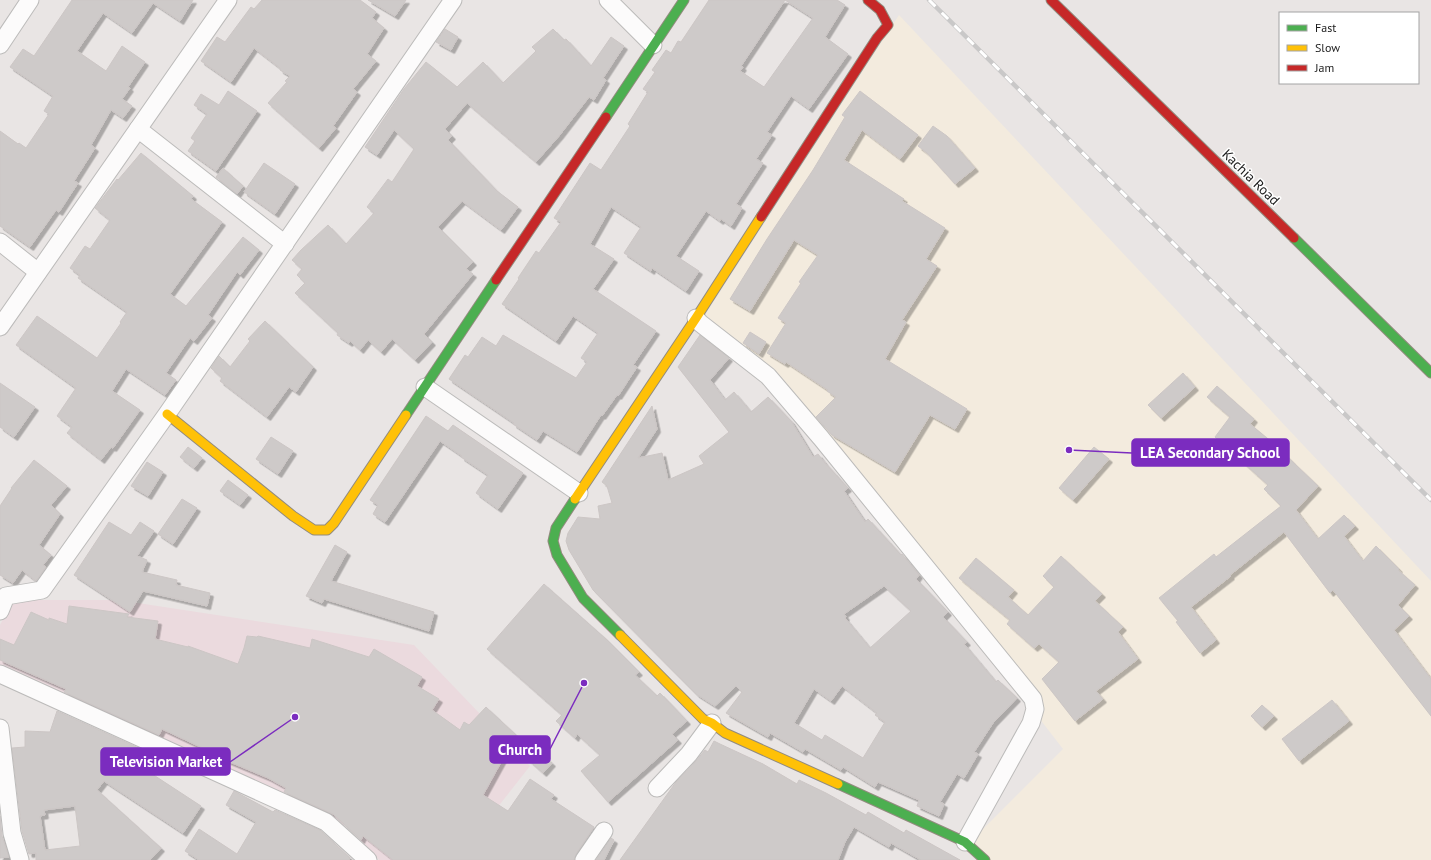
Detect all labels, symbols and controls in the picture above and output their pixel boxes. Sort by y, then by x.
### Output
legend [1279,12,1419,84]
text: Fast [1315,20,1336,35]
text: Slow [1315,40,1340,55]
text: Jam [1314,60,1334,75]
street label: Kachia Road [1218,145,1284,209]
callout: LEA Secondary School [1132,439,1289,466]
text: LEA Secondary School [1140,443,1281,462]
callout: Church [490,736,550,763]
text: Church [498,740,542,759]
callout: Television Market [101,748,230,775]
text: Television Market [110,752,223,771]

